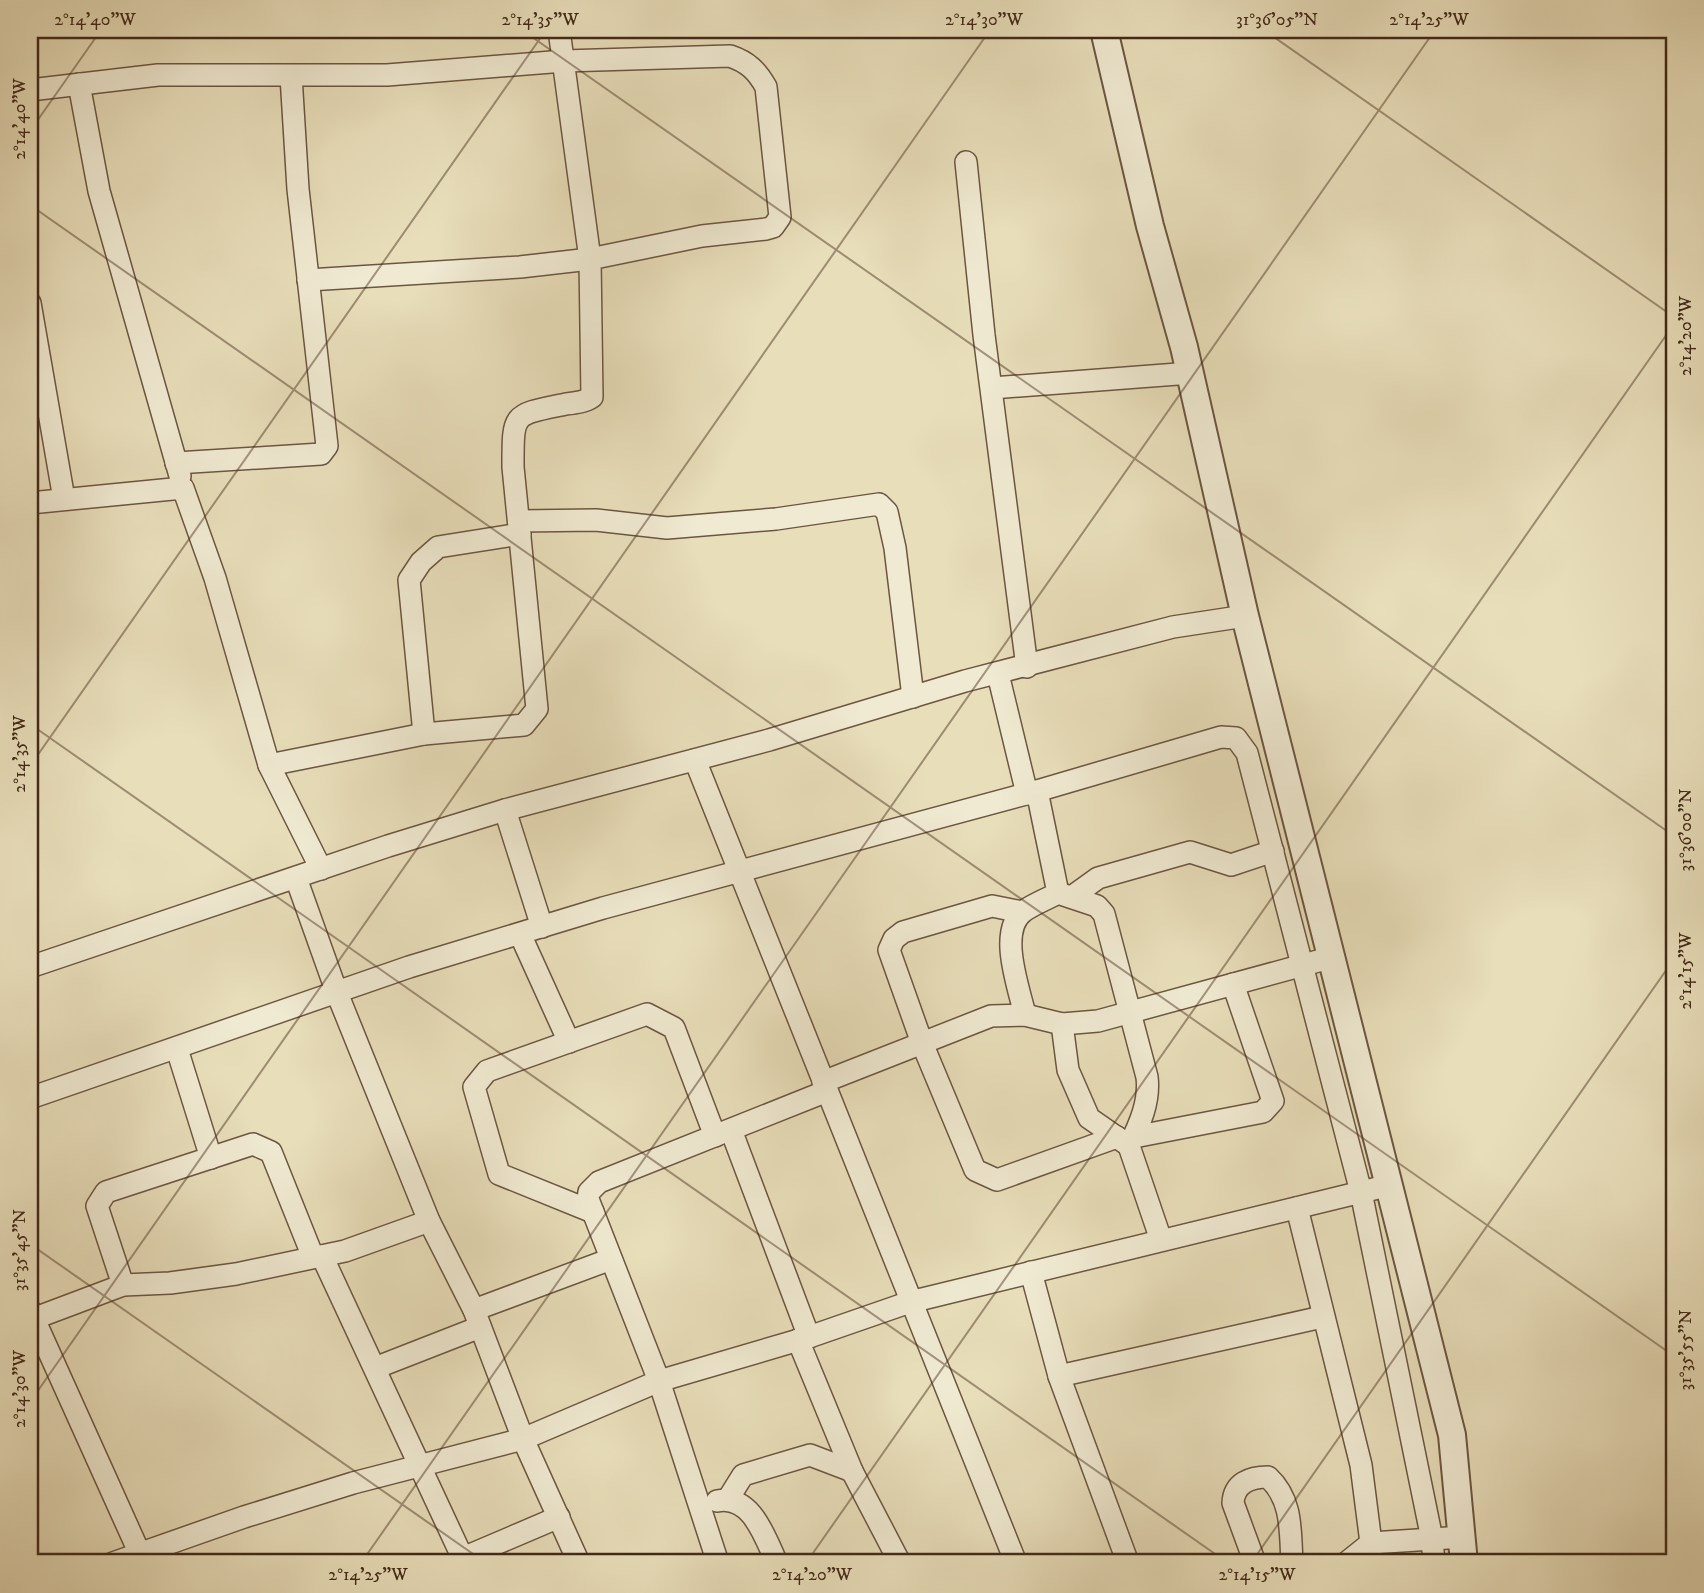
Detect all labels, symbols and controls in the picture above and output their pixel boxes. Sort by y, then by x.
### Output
text: 2°14'40"W [54,9,136,31]
text: 2°14'35"W [501,9,579,31]
text: 2°14'30"W [945,9,1024,31]
text: 31°36'05"N [1236,9,1318,31]
text: 2°14'25"W [1389,9,1469,31]
text: 2°14'40"W [9,78,31,160]
text: 2°14'20"W [1675,295,1697,376]
text: 2°14'35"W [9,715,31,793]
text: 31°36'00"N [1675,788,1697,871]
text: 2°14'15"W [1675,932,1697,1010]
text: 31°35'45"N [9,1209,31,1291]
text: 31°35'55"N [1675,1309,1697,1390]
text: 2°14'30"W [9,1349,31,1428]
text: 2°14'25"W [328,1564,408,1586]
text: 2°14'20"W [772,1564,853,1586]
text: 2°14'15"W [1218,1564,1296,1586]

